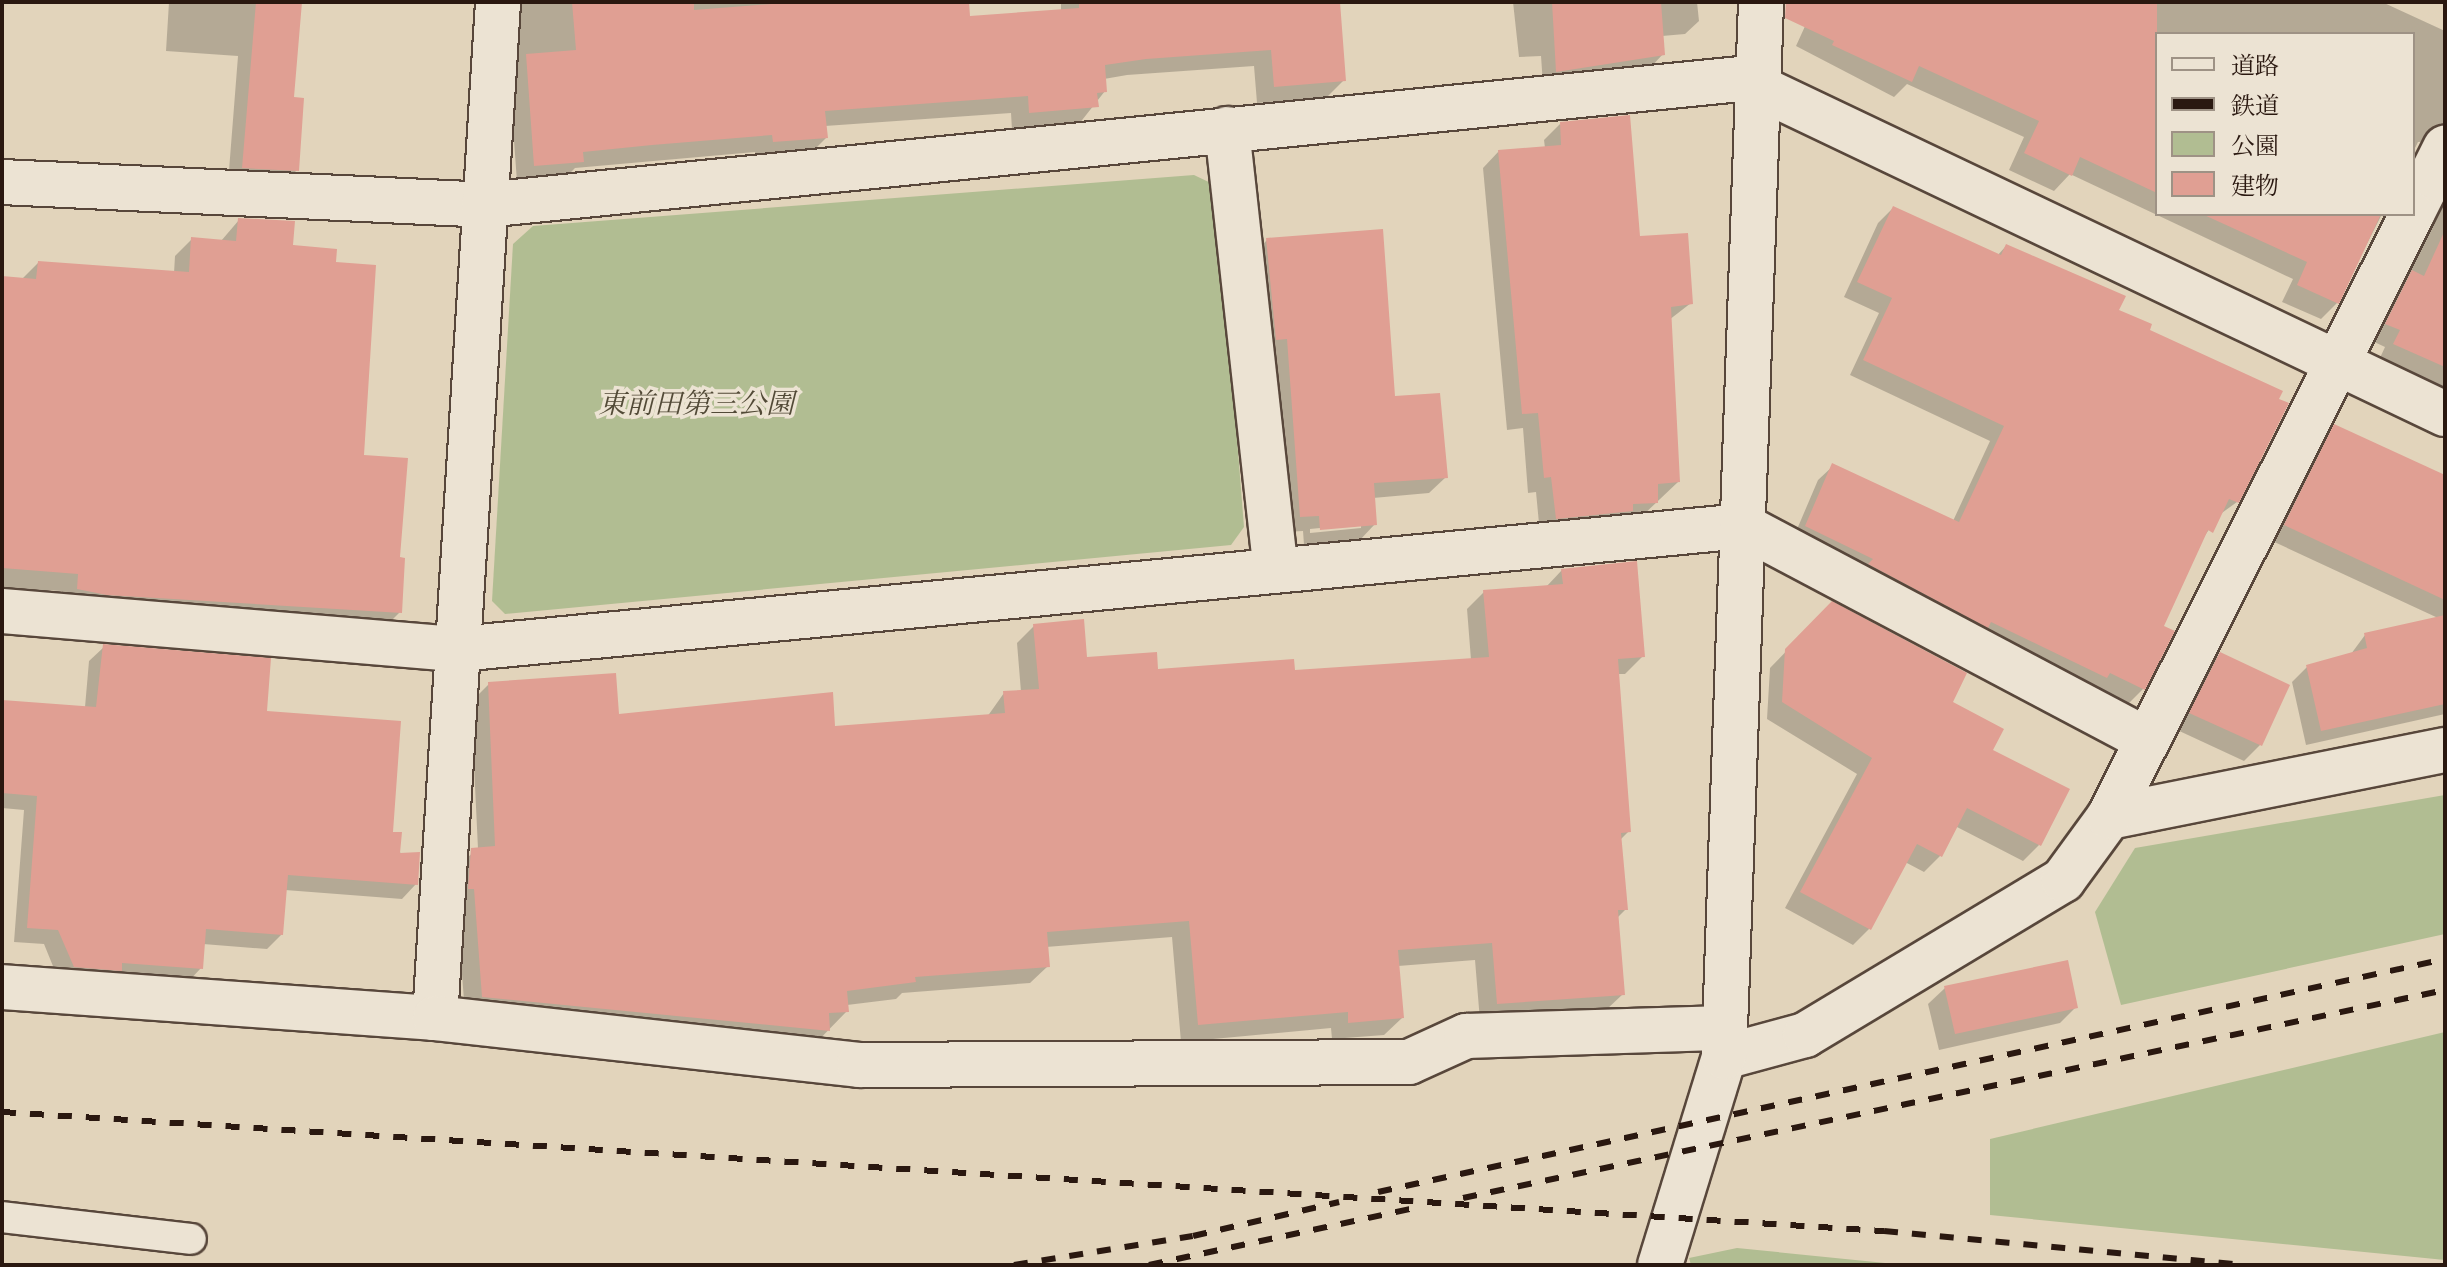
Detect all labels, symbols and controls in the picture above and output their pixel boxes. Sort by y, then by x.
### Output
legend [2155,32,2415,216]
text: 道路 [2231,52,2279,82]
text: 鉄道 [2231,92,2279,122]
text: 公園 [2231,132,2279,162]
text: 建物 [2231,172,2279,202]
park label: 東前田第三公園 [598,388,794,422]

